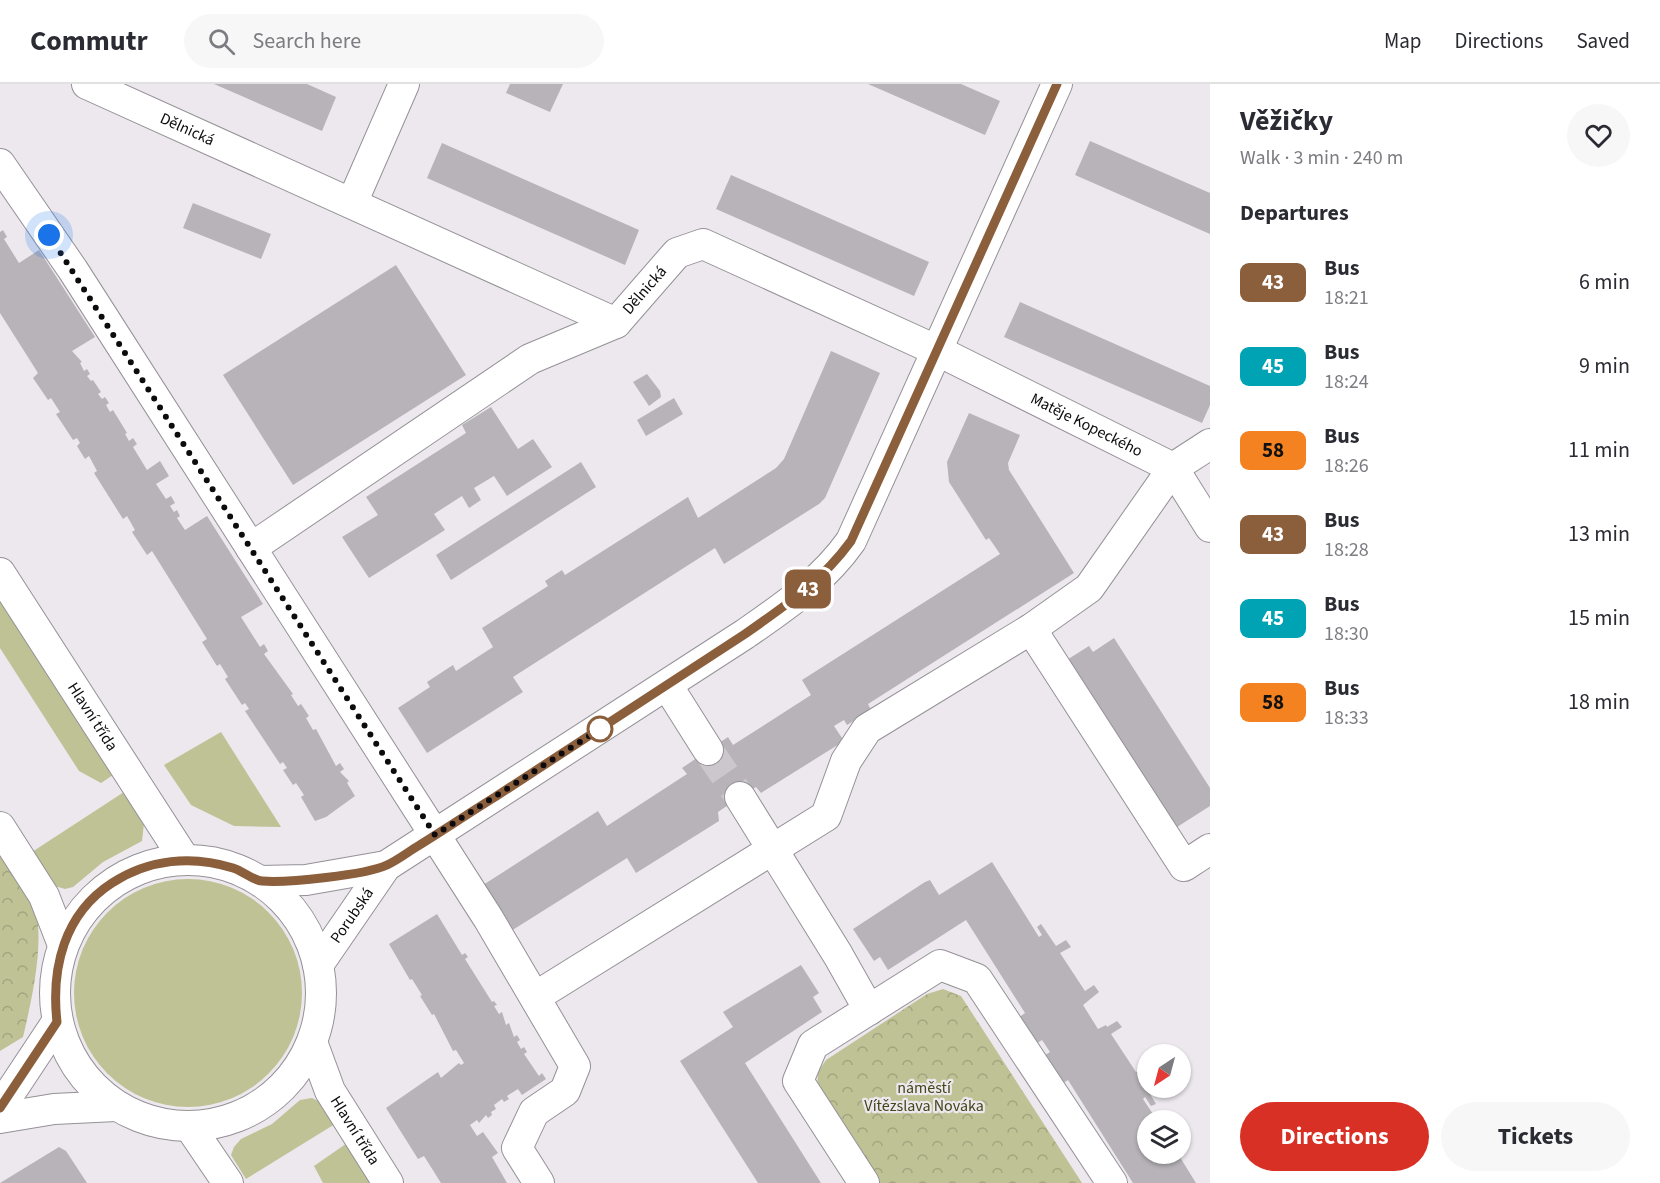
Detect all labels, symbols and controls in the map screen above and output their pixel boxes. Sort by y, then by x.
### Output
search box [184,14,604,68]
text: Commutr [30,21,148,61]
icon: search [205,25,238,58]
text: Search here [253,25,361,57]
text: Map [1384,26,1422,56]
text: Directions [1455,26,1543,56]
text: Saved [1576,26,1630,56]
text: Věžičky [1240,101,1333,141]
button: heart [1567,104,1630,167]
street label: Dělnická [156,107,218,151]
text: Walk · 3 min · 240 m [1240,144,1403,172]
text: Departures [1240,197,1349,229]
your location [34,220,64,250]
text: Bus [1324,252,1360,284]
street label: Dělnická [617,261,672,319]
text: 6 min [1579,266,1630,298]
text: 43 [1262,267,1284,297]
text: 18:21 [1324,284,1369,312]
text: Bus [1324,336,1360,368]
text: 9 min [1579,350,1630,382]
text: 45 [1262,351,1284,381]
text: 18:24 [1324,368,1369,396]
street label: Matěje Kopeckého [1027,388,1146,462]
text: Bus [1324,420,1360,452]
text: 11 min [1568,434,1630,466]
text: 58 [1262,435,1284,465]
text: 18:26 [1324,452,1369,480]
text: Bus [1324,504,1360,536]
text: 13 min [1568,518,1630,550]
text: 43 [1262,519,1284,549]
text: 18:28 [1324,536,1369,564]
line badge: 43 [781,570,835,608]
text: 43 [797,574,819,604]
text: Bus [1324,588,1360,620]
text: 15 min [1568,602,1630,634]
text: 45 [1262,603,1284,633]
text: 18:30 [1324,620,1369,648]
text: Bus [1324,672,1360,704]
street label: Hlavní třída [62,678,123,755]
text: 18 min [1568,686,1630,718]
text: 58 [1262,687,1284,717]
text: 18:33 [1324,704,1369,732]
unlabelled marker [587,716,613,742]
street label: Porubská [325,883,379,948]
north arrow [1137,1044,1191,1098]
map controls [1137,1044,1191,1164]
park label: náměstí Vítězslava Nováka [864,1077,984,1117]
street label: Hlavní třída [325,1092,385,1169]
button: Directions [1240,1102,1429,1171]
button: Tickets [1441,1102,1630,1171]
button: layers [1137,1110,1191,1164]

